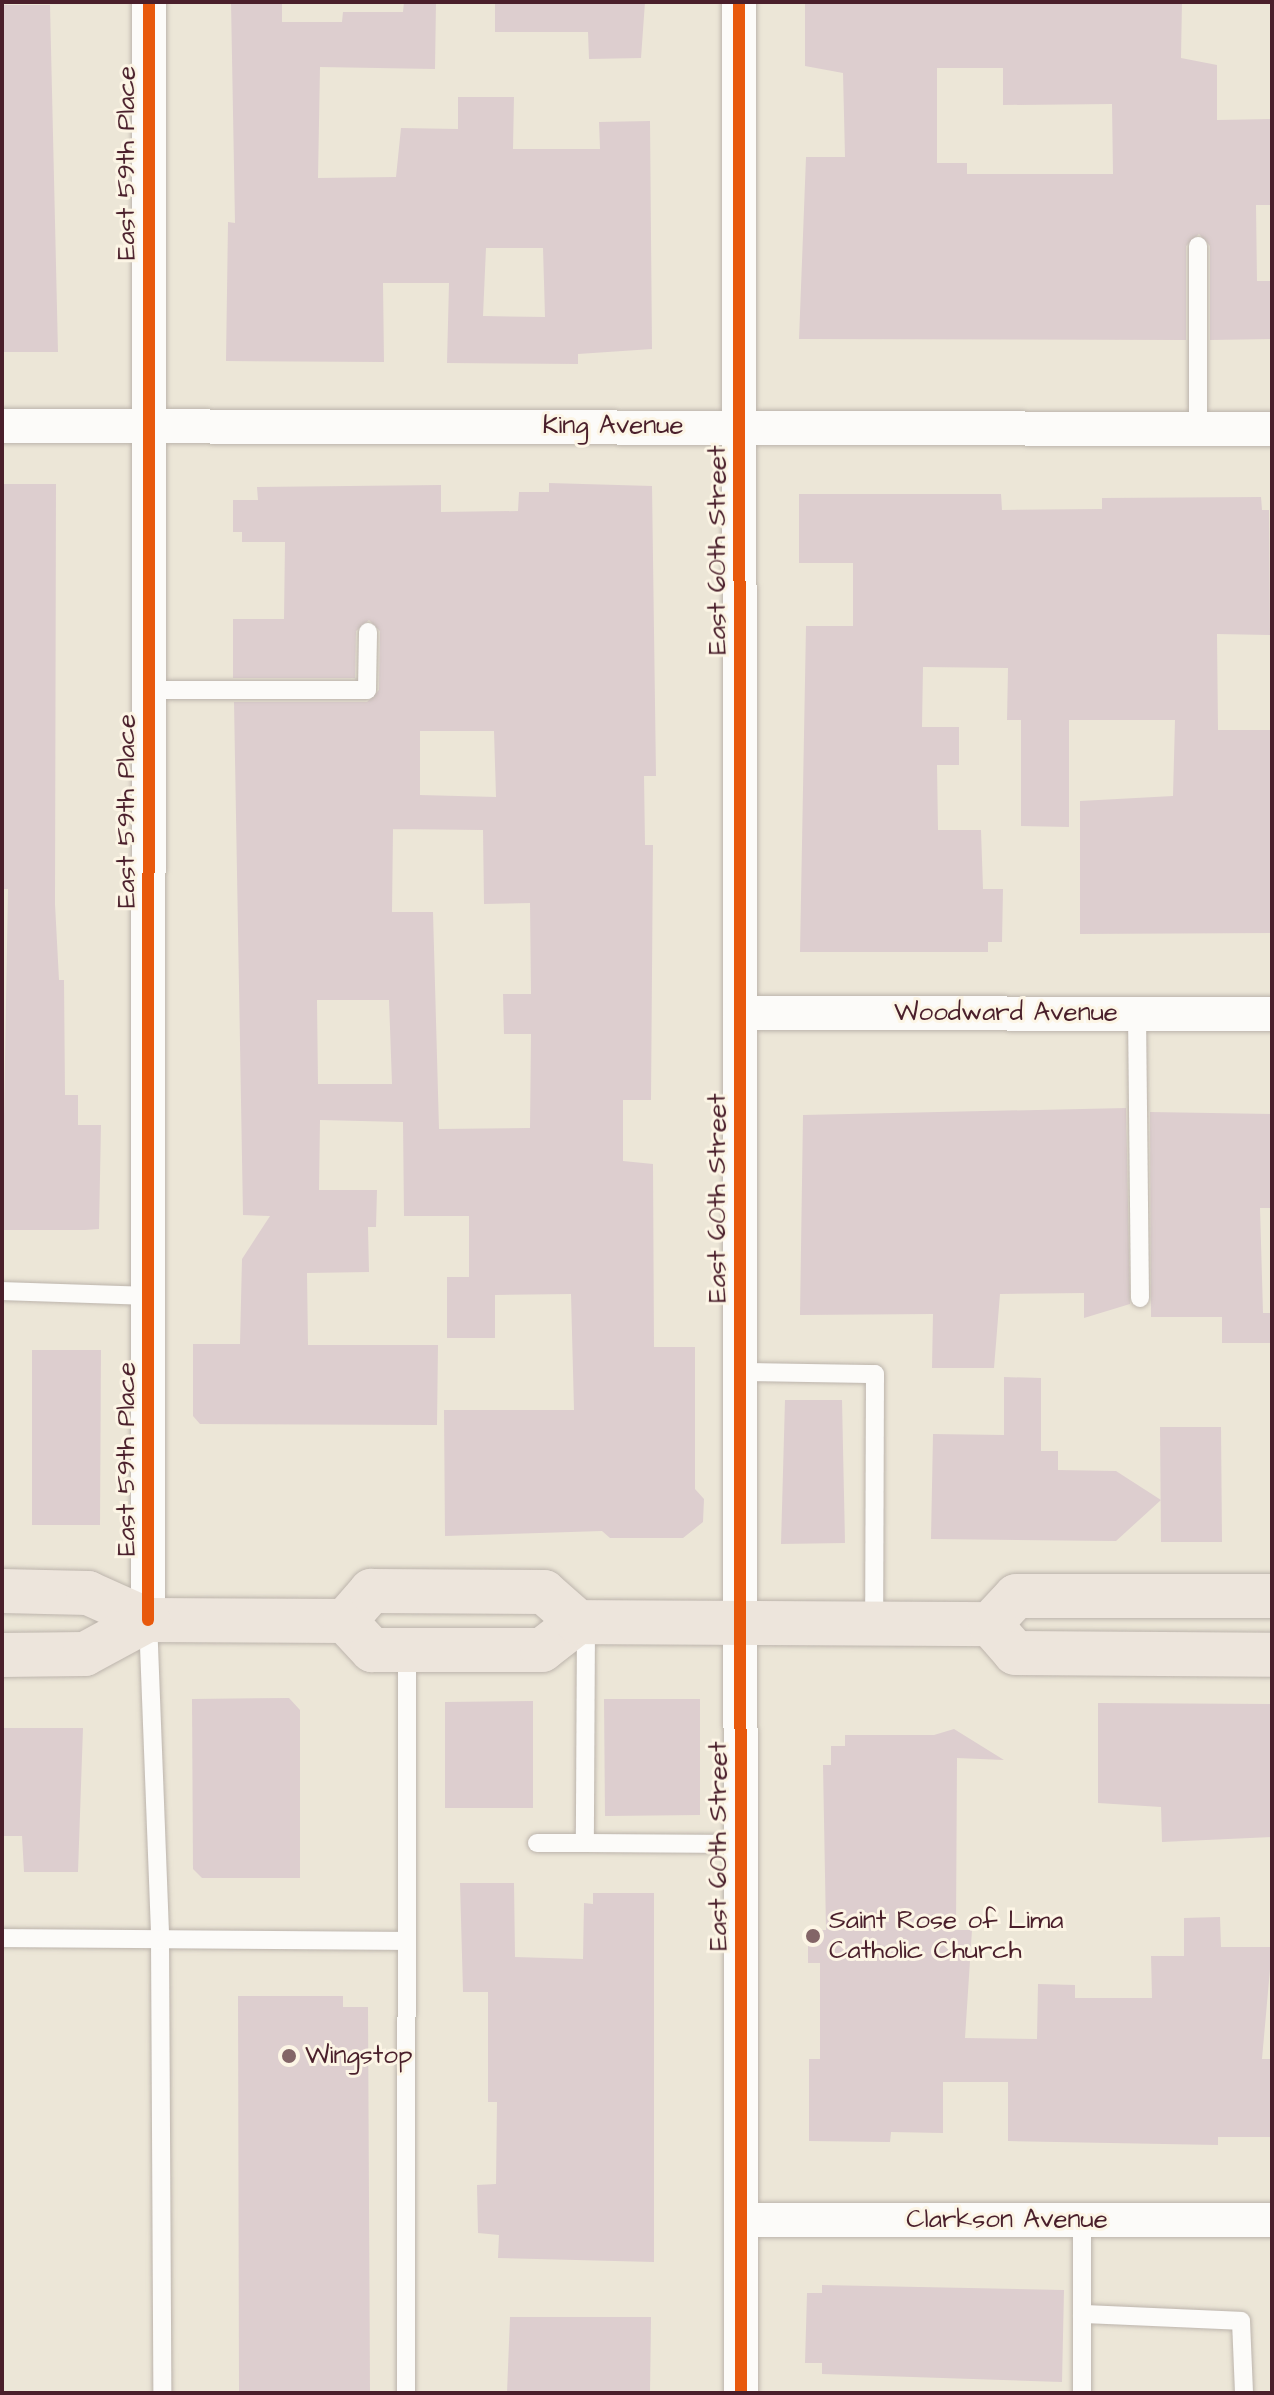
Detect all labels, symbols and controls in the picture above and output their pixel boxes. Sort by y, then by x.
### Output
street label: East 59th Place [111,66,143,260]
street label: King Avenue [543,410,683,442]
street label: East 60th Street [702,445,734,655]
street label: East 59th Place [111,714,143,908]
street label: Woodward Avenue [894,997,1118,1029]
street label: East 60th Street [702,1093,734,1303]
street label: East 59th Place [111,1362,143,1556]
street label: East 60th Street [703,1741,735,1951]
place label: Saint Rose of Lima Catholic Church [829,1905,1063,1966]
marker: Saint Rose of Lima Catholic Church [804,1927,822,1945]
place label: Wingstop [305,2040,412,2072]
marker: Wingstop [280,2047,298,2065]
street label: Clarkson Avenue [906,2204,1108,2236]

